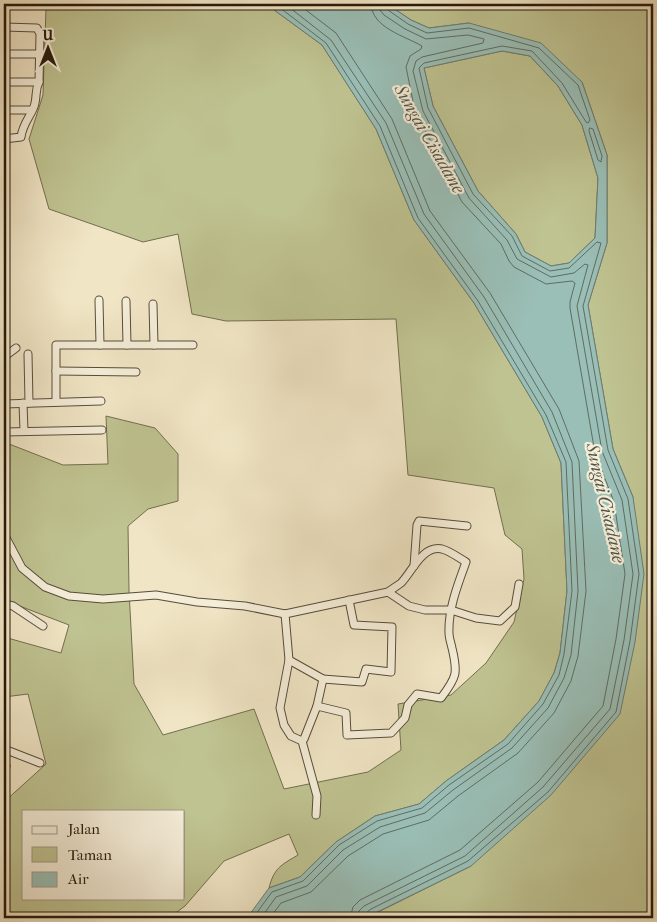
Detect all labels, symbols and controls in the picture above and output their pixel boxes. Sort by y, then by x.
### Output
north arrow [22,22,72,72]
text: U [42,27,54,44]
water label: Sungai Cisadane [389,80,469,198]
water label: Sungai Cisadane [581,440,629,566]
legend [22,810,185,900]
text: Jalan [67,820,100,838]
text: Taman [68,846,112,864]
text: Air [67,870,89,888]

